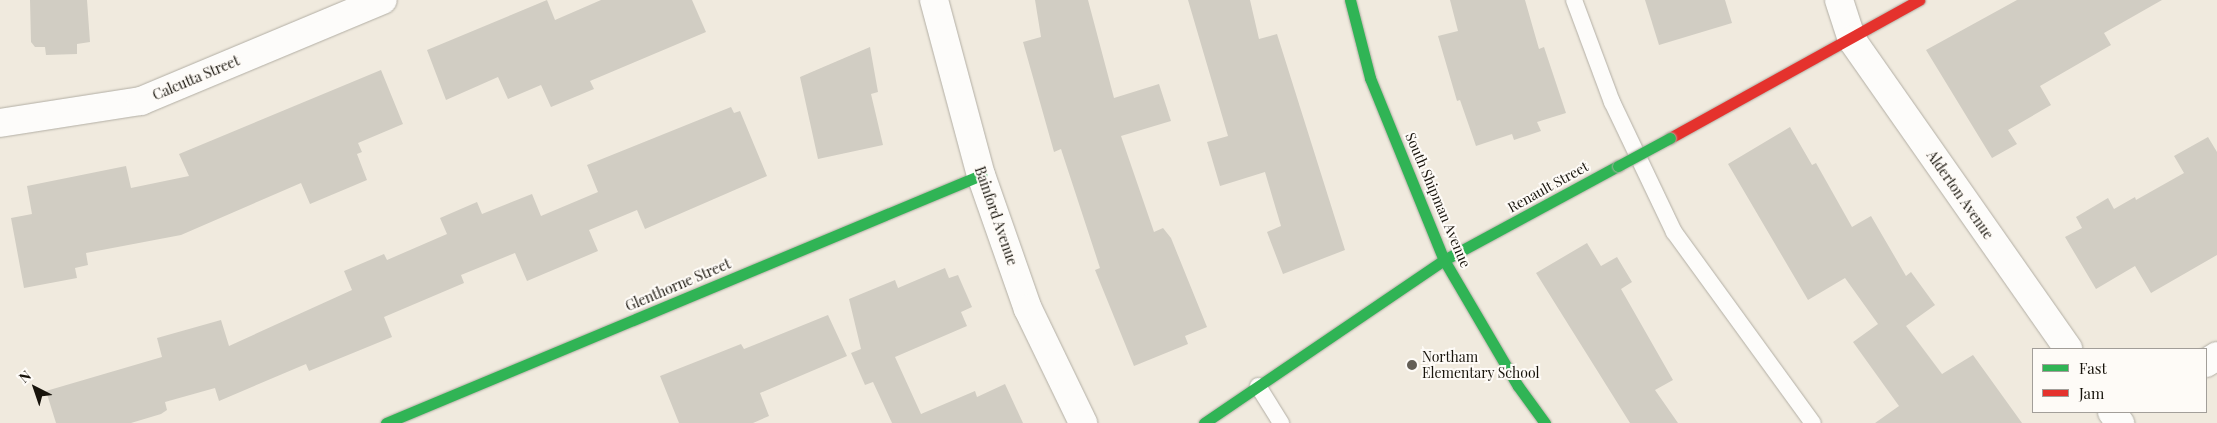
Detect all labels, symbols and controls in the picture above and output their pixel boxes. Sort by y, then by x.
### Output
street label: Calcutta Street [150,52,242,104]
street label: South Shipman Avenue [1402,130,1474,270]
street label: Alderton Avenue [1923,147,1997,243]
street label: Renault Street [1505,158,1591,216]
street label: Bainford Avenue [971,164,1021,268]
street label: Glenthorne Street [623,255,733,315]
legend [2032,348,2207,413]
place label: Northam Elementary School [1422,349,1540,382]
text: Fast [2079,358,2107,378]
marker: Northam Elementary School [1406,359,1418,371]
north arrow [10,363,60,413]
text: N [15,366,35,387]
text: Jam [2079,383,2104,403]

